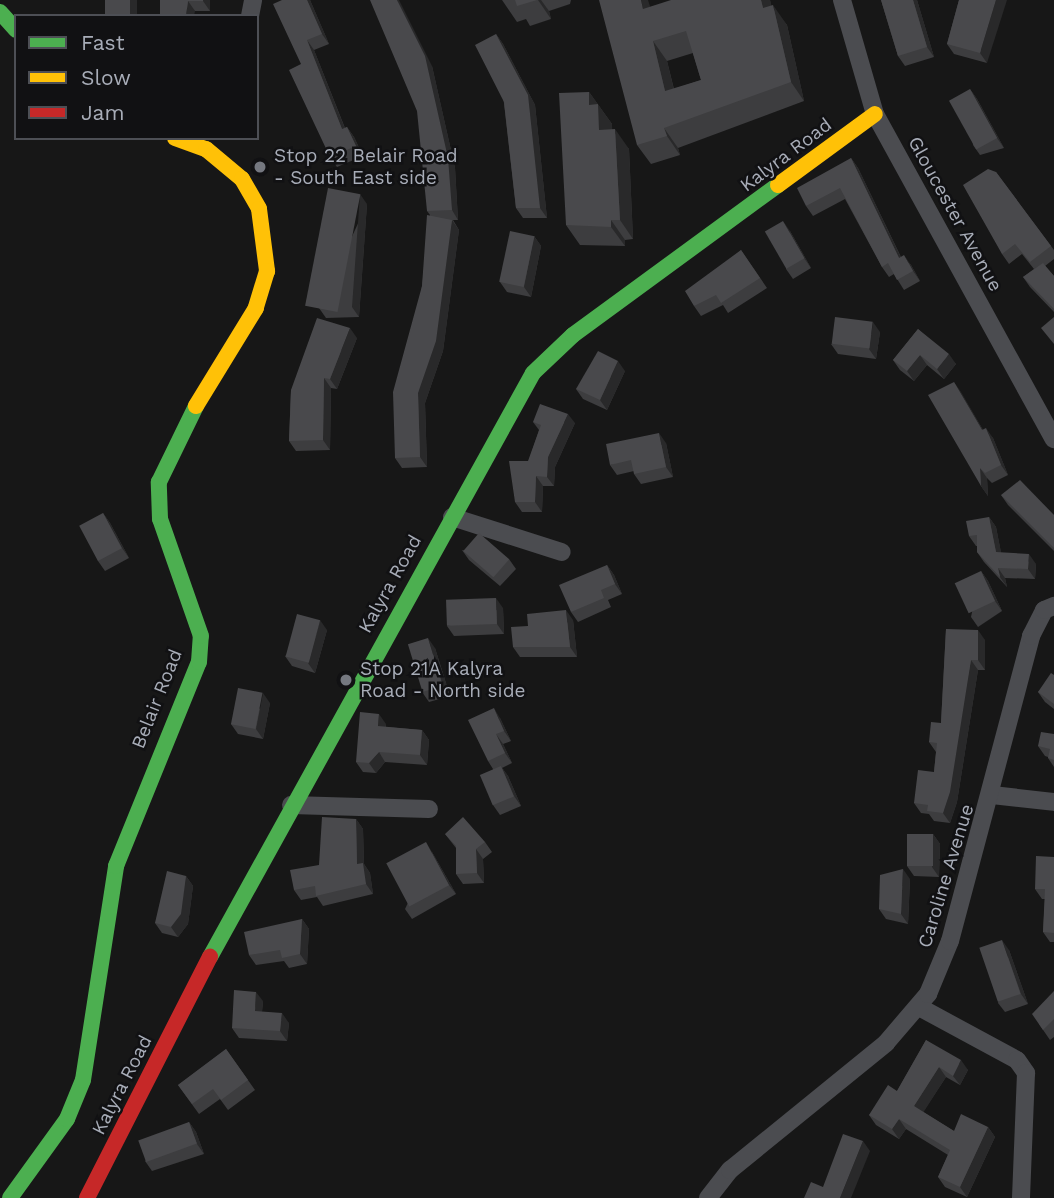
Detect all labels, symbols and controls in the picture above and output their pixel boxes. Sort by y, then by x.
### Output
legend [14,14,259,140]
text: Fast [81,30,125,55]
text: Slow [81,65,131,90]
text: Jam [81,100,124,125]
street label: Kalyra Road [736,113,836,197]
street label: Gloucester Avenue [903,132,1007,296]
place label: Stop 22 Belair Road - South East side [274,145,458,189]
marker: Stop 22 Belair Road - South East side [252,159,268,175]
street label: Kalyra Road [354,531,426,637]
street label: Belair Road [127,646,187,752]
place label: Stop 21A Kalyra Road - North side [360,658,526,702]
marker: Stop 21A Kalyra Road - North side [338,672,354,688]
street label: Caroline Avenue [913,801,979,951]
street label: Kalyra Road [87,1031,157,1139]

